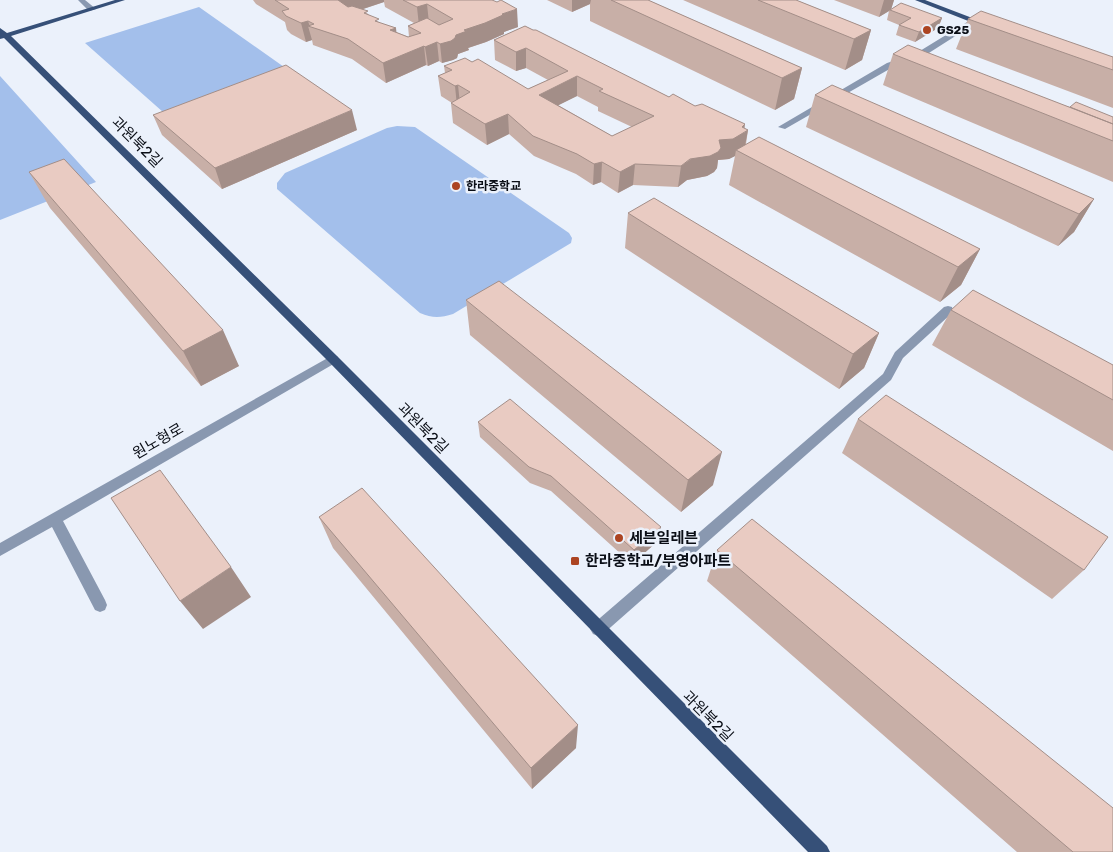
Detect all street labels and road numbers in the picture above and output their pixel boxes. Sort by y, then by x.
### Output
street label: 과원북2길 [108,113,166,171]
street label: 과원북2길 [394,399,452,457]
street label: 원노형로 [130,419,186,463]
street label: 과원북2길 [679,687,737,745]

